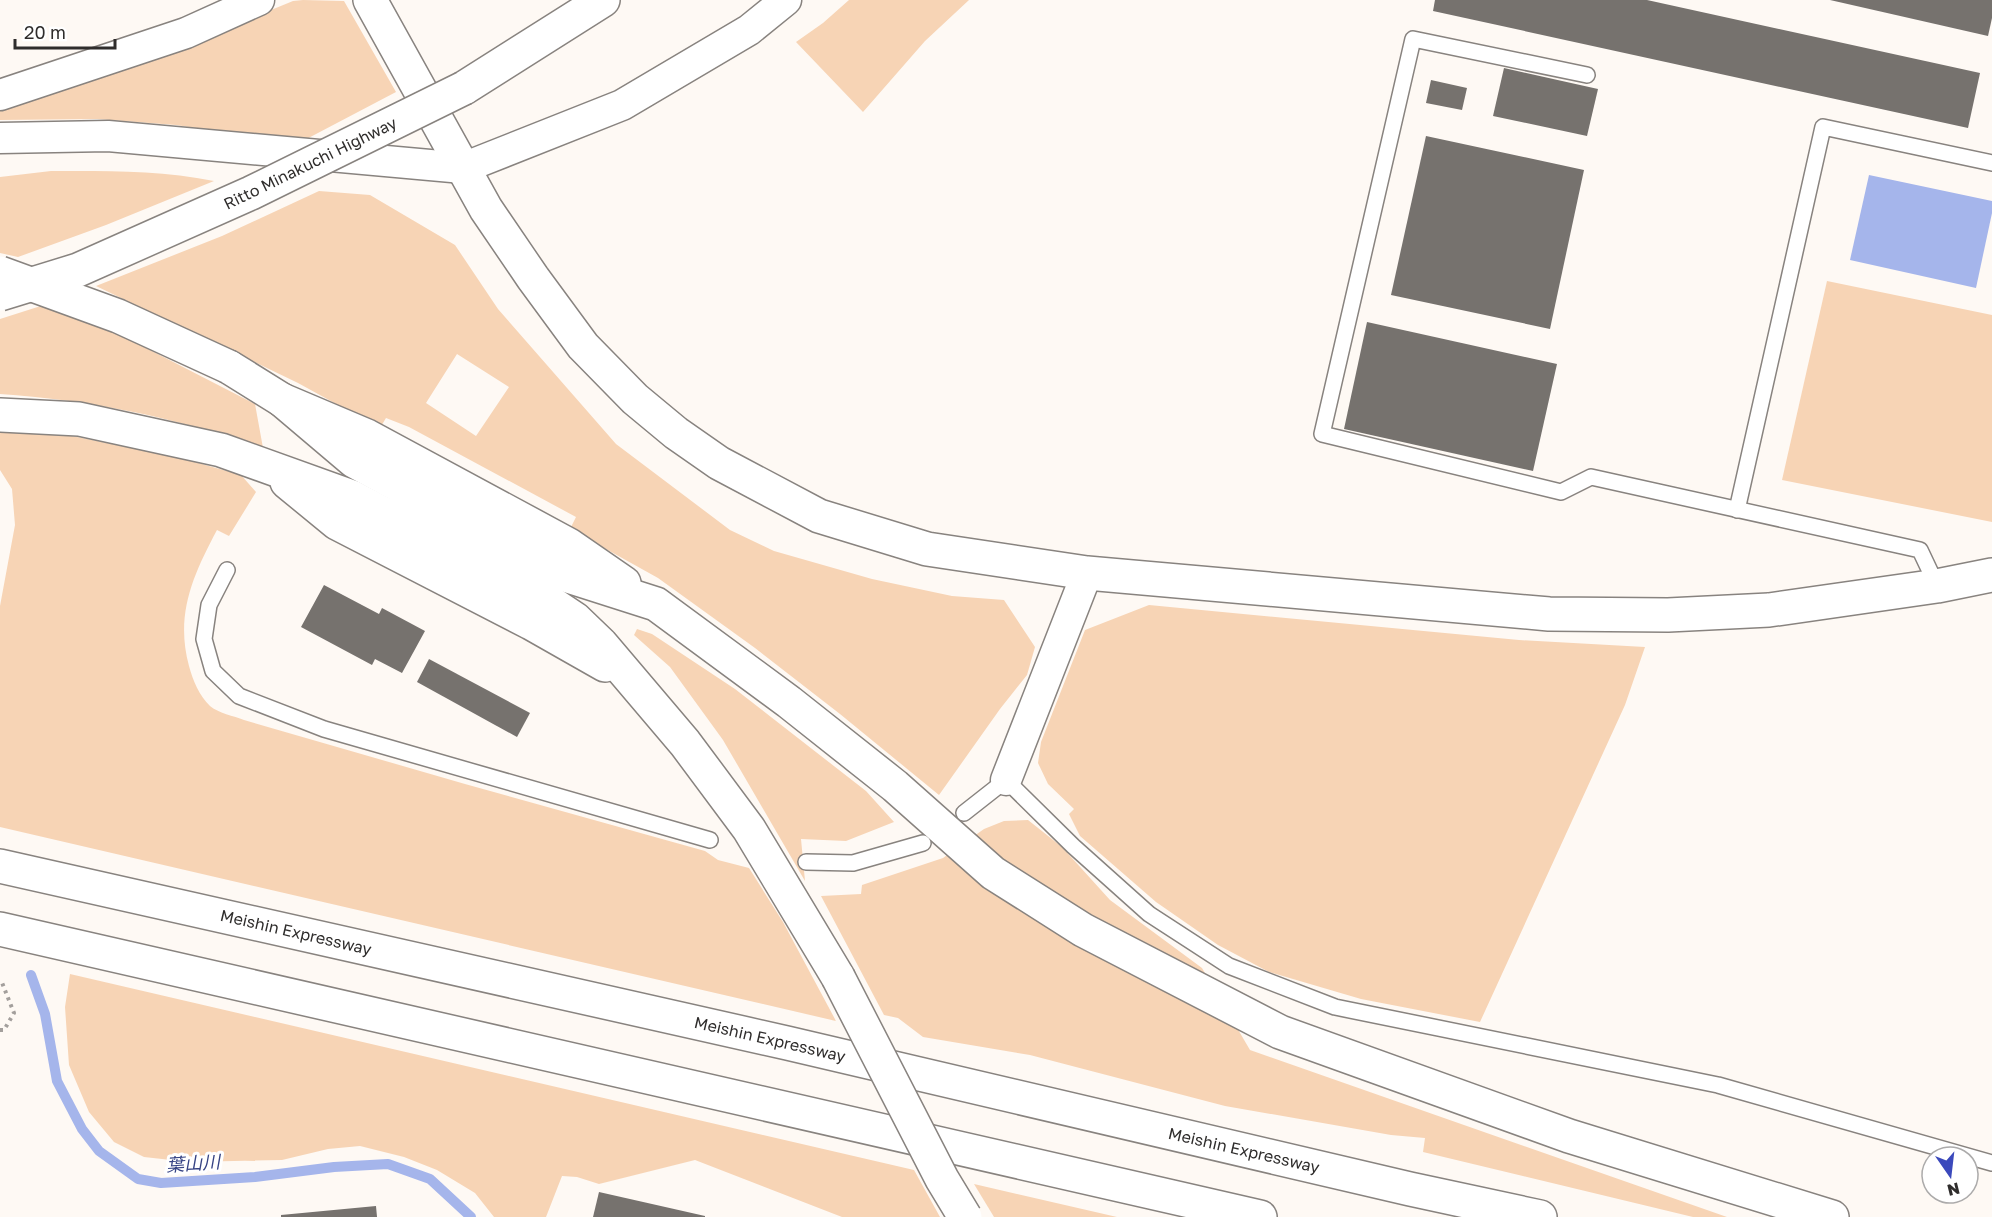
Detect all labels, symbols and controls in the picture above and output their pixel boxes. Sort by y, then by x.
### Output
scale bar [15,12,116,50]
text: 20 m [24,21,66,43]
street label: Ritto Minakuchi Highway [220,112,400,214]
street label: Meishin Expressway [218,905,374,959]
street label: Meishin Expressway [692,1012,848,1066]
street label: Meishin Expressway [1166,1123,1322,1177]
north arrow [1920,1145,1980,1205]
water label: 葉山川 [165,1150,223,1176]
text: N [1945,1178,1962,1201]

